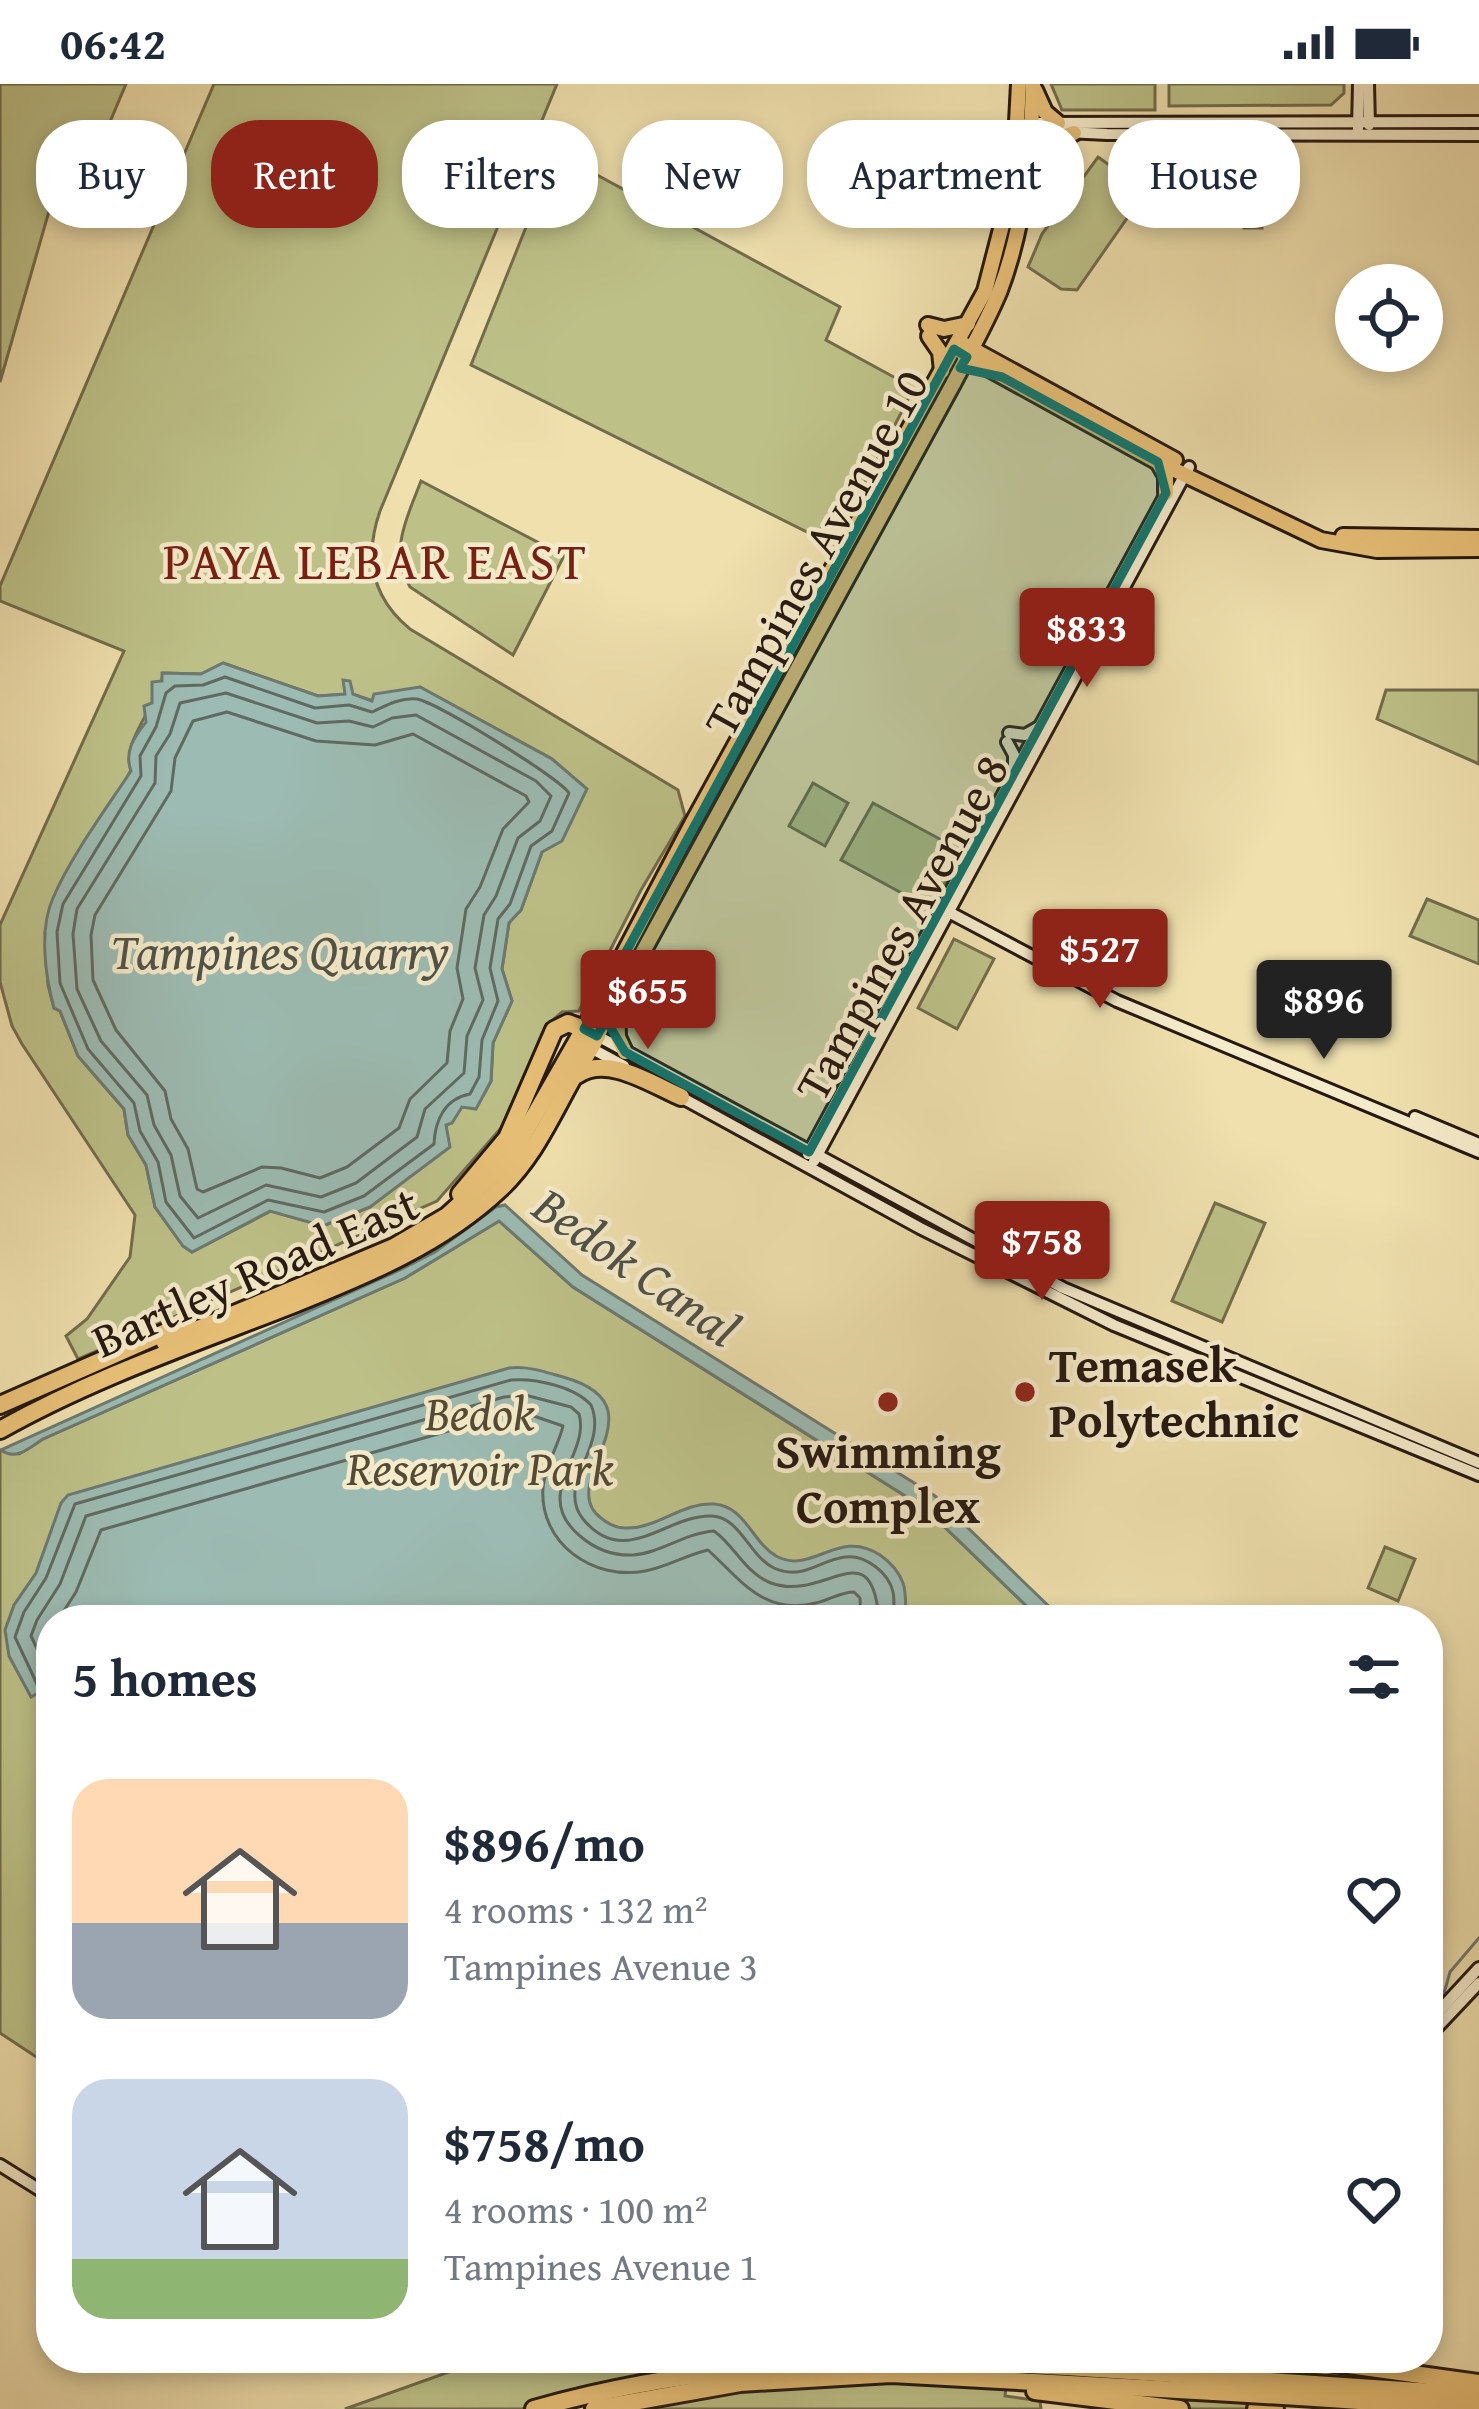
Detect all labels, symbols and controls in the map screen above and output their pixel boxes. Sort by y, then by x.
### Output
text: 06:42 [60,10,166,75]
chip: Buy [36,120,187,228]
chip: Rent [211,120,378,228]
chip: Filters [402,120,598,228]
chip: New [622,120,783,228]
chip: Apartment [807,120,1084,228]
chip: House [1108,120,1300,228]
map controls [1335,264,1443,372]
button: locate [1335,264,1443,372]
street label: Tampines Avenue 10 [685,356,945,748]
district label: PAYA LEBAR EAST [163,523,589,598]
pin: $833 [1016,588,1158,690]
text: $833 [1047,598,1127,655]
street label: Tampines Avenue 8 [776,741,1026,1113]
pin: $527 [1029,909,1171,1011]
water label: Tampines Quarry [111,913,449,988]
text: $527 [1060,919,1140,976]
pin: $655 [577,950,719,1052]
text: $655 [608,960,688,1017]
pin: $896 [1253,960,1395,1062]
text: $896 [1284,970,1364,1027]
street label: Bartley Road East [80,1167,430,1375]
water label: Bedok Canal [518,1167,755,1365]
pin: $758 [971,1201,1113,1303]
text: $758 [1002,1211,1082,1268]
place label: Temasek Polytechnic [1049,1329,1299,1455]
park label: Bedok Reservoir Park [346,1377,614,1503]
marker: Temasek Polytechnic [1012,1379,1038,1405]
marker: Swimming Complex [875,1389,901,1415]
place label: Swimming Complex [775,1415,1001,1541]
text: 5 homes [72,1640,258,1715]
icon: filters [1341,1644,1407,1710]
text: $896/mo [444,1805,645,1880]
icon: home [168,1827,312,1971]
icon: heart [1341,1866,1407,1932]
text: 4 rooms · 132 m² [444,1880,708,1937]
text: Tampines Avenue 3 [444,1937,758,1994]
text: $758/mo [444,2105,645,2180]
icon: home [168,2127,312,2271]
icon: heart [1341,2166,1407,2232]
text: 4 rooms · 100 m² [444,2180,708,2237]
text: Tampines Avenue 1 [444,2237,758,2294]

